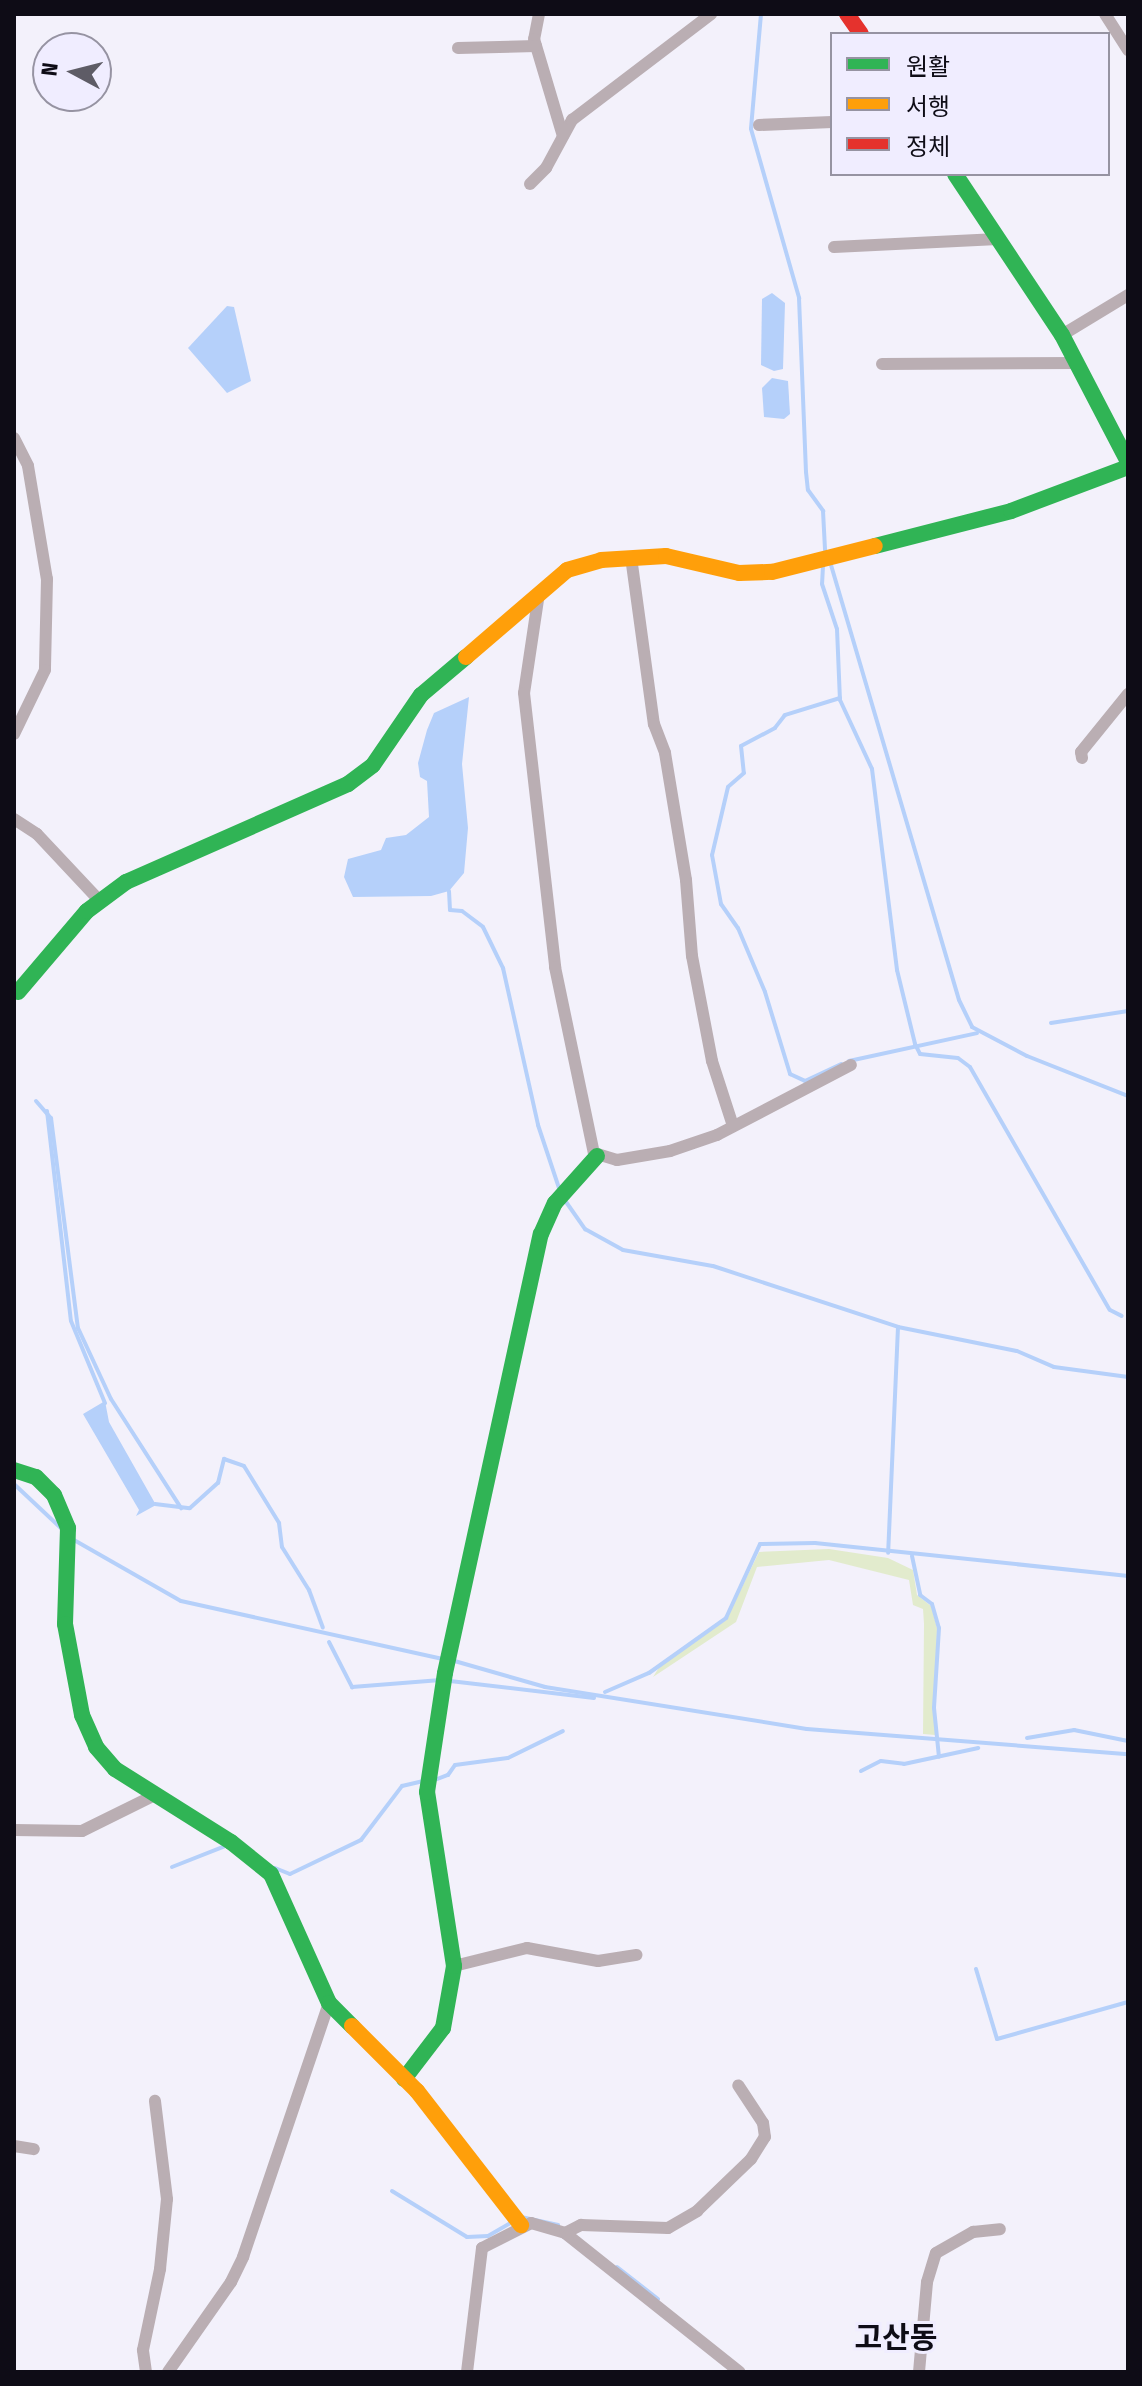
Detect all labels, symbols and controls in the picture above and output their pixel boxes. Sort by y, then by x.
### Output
north arrow [32,32,112,112]
legend [830,32,1110,176]
text: 원활 [906,53,950,81]
text: N [35,61,64,77]
text: 서행 [906,93,950,121]
text: 정체 [906,133,950,161]
district label: 고산동 [855,2320,937,2356]

